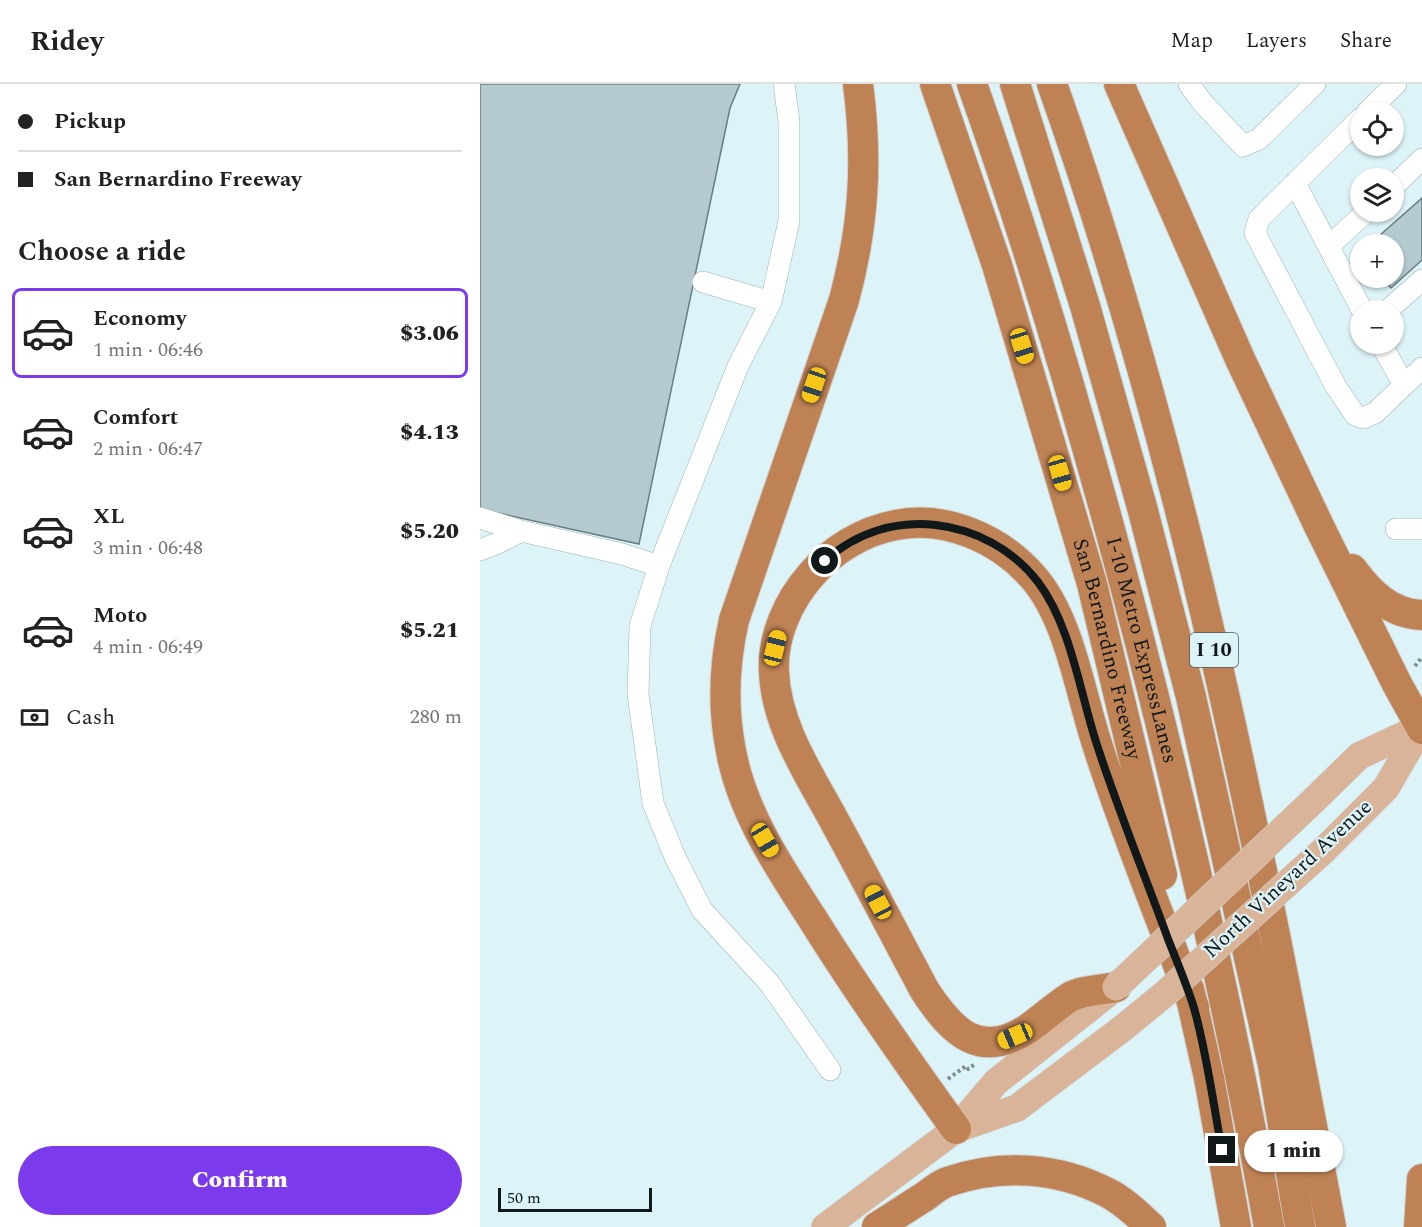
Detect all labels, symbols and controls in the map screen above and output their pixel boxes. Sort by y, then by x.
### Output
text: Ridey [30,20,104,63]
text: Map [1171,25,1213,57]
text: Layers [1246,25,1307,57]
text: Share [1340,25,1392,57]
map controls [1350,102,1404,354]
button: locate [1350,102,1404,156]
text: Pickup [54,105,126,138]
text: San Bernardino Freeway [54,163,302,196]
button: layers [1350,168,1404,222]
text: Choose a ride [18,231,186,273]
button: + [1350,234,1404,288]
button: − [1350,300,1404,354]
text: Economy [93,302,186,335]
icon: car [21,306,75,360]
text: $3.06 [400,317,459,350]
car [1008,326,1036,366]
text: 1 min · 06:46 [93,335,203,365]
car [800,365,828,405]
text: Comfort [93,401,178,434]
icon: car [21,405,75,459]
text: $4.13 [400,416,459,449]
text: 2 min · 06:47 [93,434,203,464]
car [1046,453,1074,493]
text: XL [93,500,124,533]
icon: car [21,504,75,558]
text: $5.20 [400,515,459,548]
text: 3 min · 06:48 [93,533,203,563]
street label: I-10 Metro ExpressLanes [1097,533,1186,767]
street label: San Bernardino Freeway [1063,535,1150,764]
route start [811,547,838,574]
text: Moto [93,599,147,632]
icon: car [21,603,75,657]
text: $5.21 [400,614,459,647]
car [762,628,788,668]
text: 4 min · 06:49 [93,632,203,662]
road number: I 10 [1190,633,1238,667]
icon: cash [18,701,51,734]
text: Cash [66,701,115,734]
text: 280 m [410,702,462,732]
street label: North Vineyard Avenue [1196,792,1380,966]
car [748,820,782,860]
car [862,882,894,922]
car [995,1021,1035,1051]
callout: 1 min [1243,1129,1342,1171]
route end [1208,1136,1235,1163]
text: 1 min [1266,1136,1321,1166]
button: Confirm [18,1146,462,1215]
scale bar [498,1185,652,1212]
text: 50 m [507,1186,541,1210]

